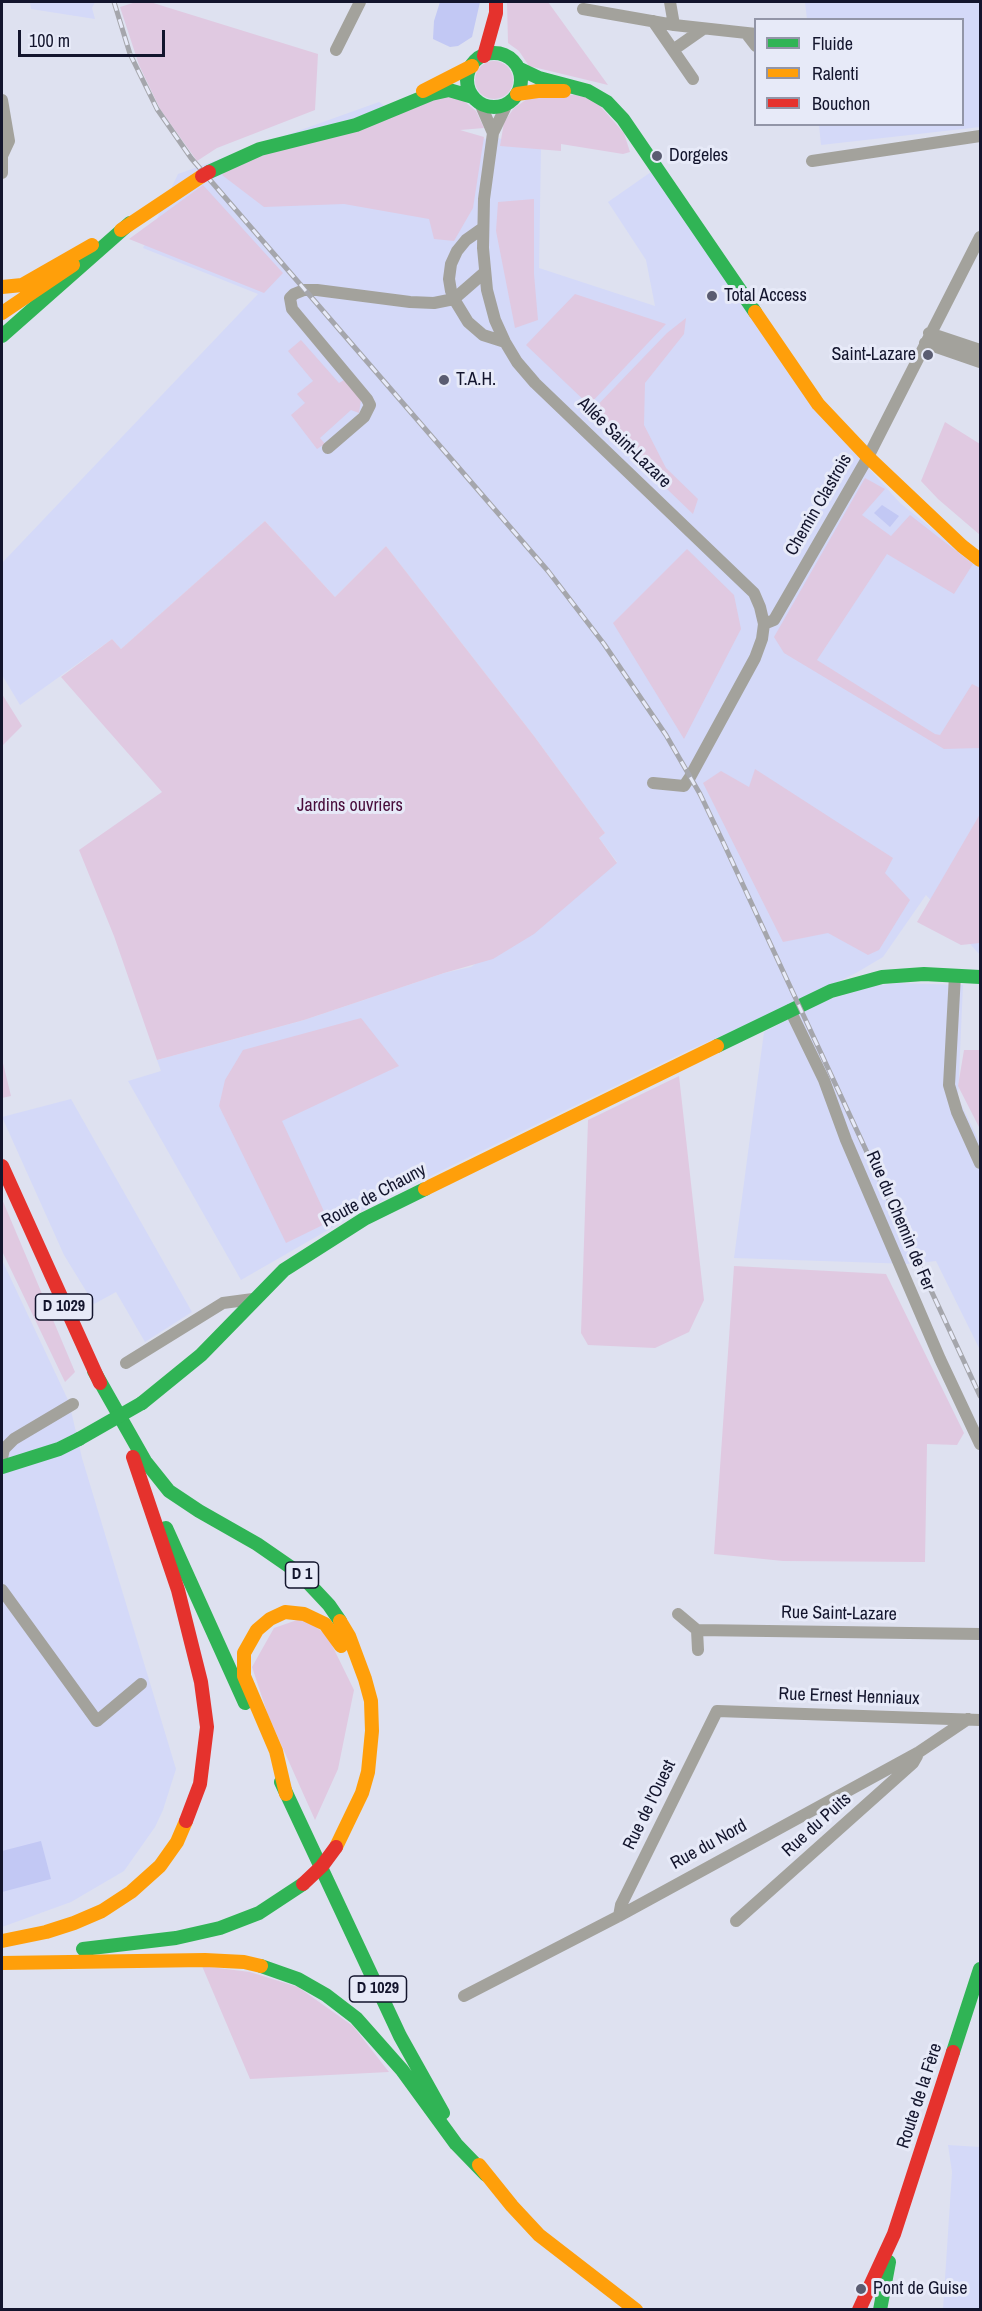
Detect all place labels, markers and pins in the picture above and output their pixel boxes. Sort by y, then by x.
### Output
place label: Dorgeles [669,145,728,167]
marker: Dorgeles [650,149,664,163]
place label: Total Access [724,285,807,307]
marker: Total Access [705,289,719,303]
place label: Saint-Lazare [831,344,916,366]
marker: Saint-Lazare [921,348,935,362]
place label: T.A.H. [456,369,496,391]
marker: T.A.H. [437,373,451,387]
place label: Pont de Guise [873,2278,967,2300]
marker: Pont de Guise [854,2282,868,2296]

